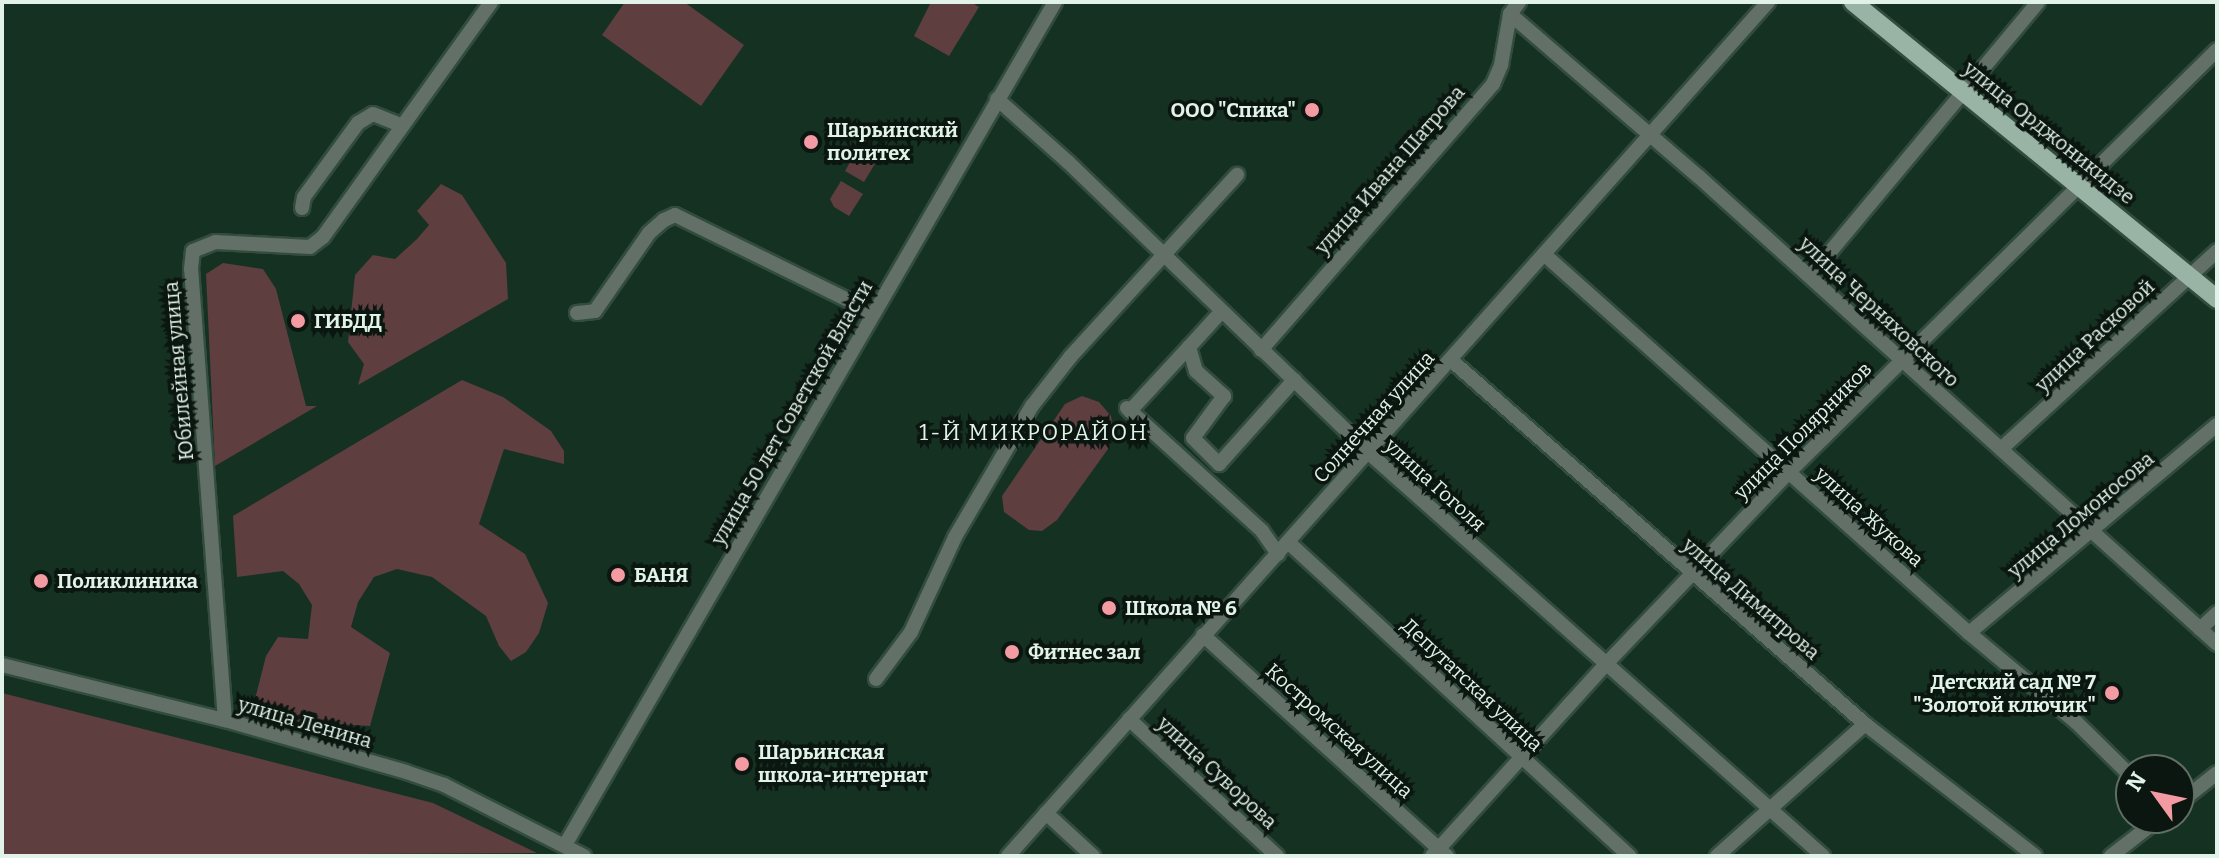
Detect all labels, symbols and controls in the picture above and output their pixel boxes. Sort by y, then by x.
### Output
street label: улица Орджоникидзе [1959,57,2139,209]
street label: улица Ивана Шатрова [1310,81,1470,259]
place label: ООО "Спика" [1170,98,1296,122]
marker: ООО "Спика" [1303,101,1321,119]
place label: Шарьинский политех [827,118,958,165]
marker: Шарьинский политех [802,133,820,151]
street label: улица Черняховского [1794,232,1964,392]
street label: улица Расковой [2031,275,2159,397]
street label: улица 50 лет Советской Власти [706,276,878,550]
street label: Юбилейная улица [159,280,199,462]
place label: ГИБДД [314,309,382,333]
marker: ГИБДД [289,312,307,330]
street label: Солнечная улица [1309,346,1439,488]
street label: улица Полярников [1729,357,1877,505]
district label: 1-Й МИКРОРАЙОН [919,420,1149,446]
street label: улица Гоголя [1380,434,1490,536]
street label: улица Ломоносова [2003,447,2159,583]
street label: улица Жукова [1810,462,1928,572]
street label: улица Димитрова [1678,533,1824,665]
place label: БАНЯ [634,563,688,587]
marker: БАНЯ [609,566,627,584]
place label: Поликлиника [57,569,198,593]
marker: Поликлиника [32,572,50,590]
place label: Школа № 6 [1125,596,1237,620]
marker: Школа № 6 [1100,599,1118,617]
street label: Депутатская улица [1397,613,1547,757]
place label: Фитнес зал [1028,640,1140,664]
marker: Фитнес зал [1003,643,1021,661]
street label: Костромская улица [1261,659,1417,803]
place label: Детский сад № 7 "Золотой ключик" [1913,670,2096,717]
marker: Детский сад № 7 "Золотой ключик" [2103,684,2121,702]
street label: улица Ленина [235,692,375,754]
street label: улица Суворова [1152,712,1282,834]
place label: Шарьинская школа-интернат [758,740,928,787]
north arrow [2115,754,2195,834]
marker: Шарьинская школа-интернат [733,755,751,773]
text: N [2120,767,2152,796]

